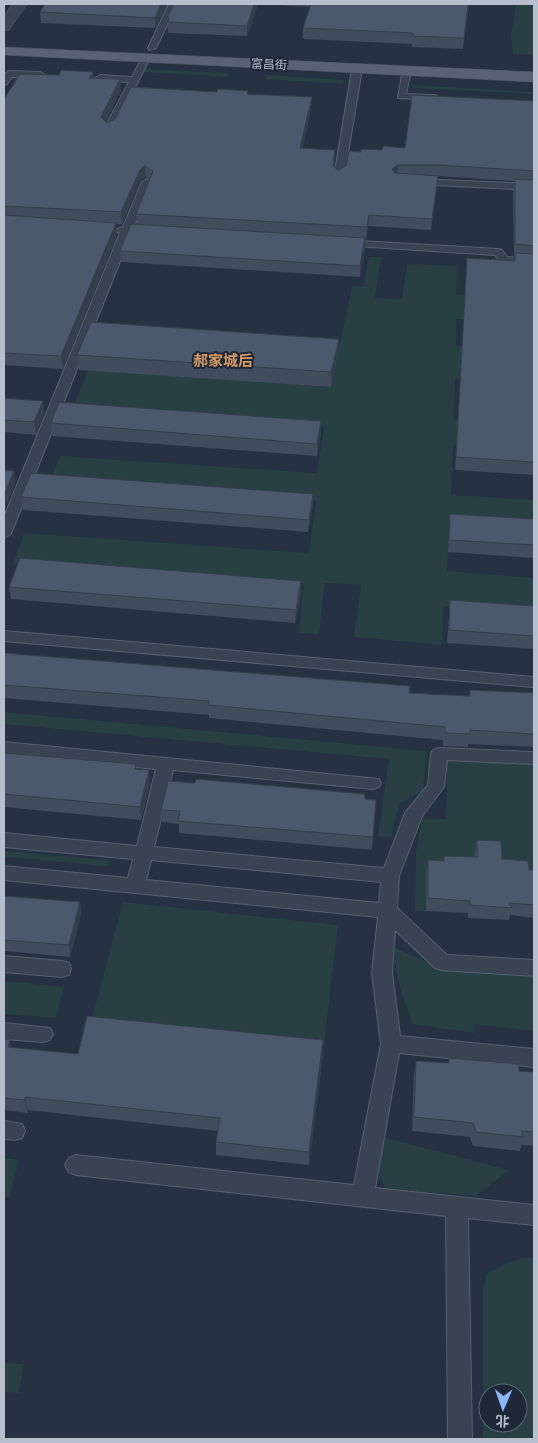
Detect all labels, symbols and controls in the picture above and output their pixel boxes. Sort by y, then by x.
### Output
street label: 富昌街 [251,56,287,72]
district label: 郝家城后 [193,351,253,370]
north arrow [478,1383,528,1433]
text: 北 [495,1412,510,1430]

